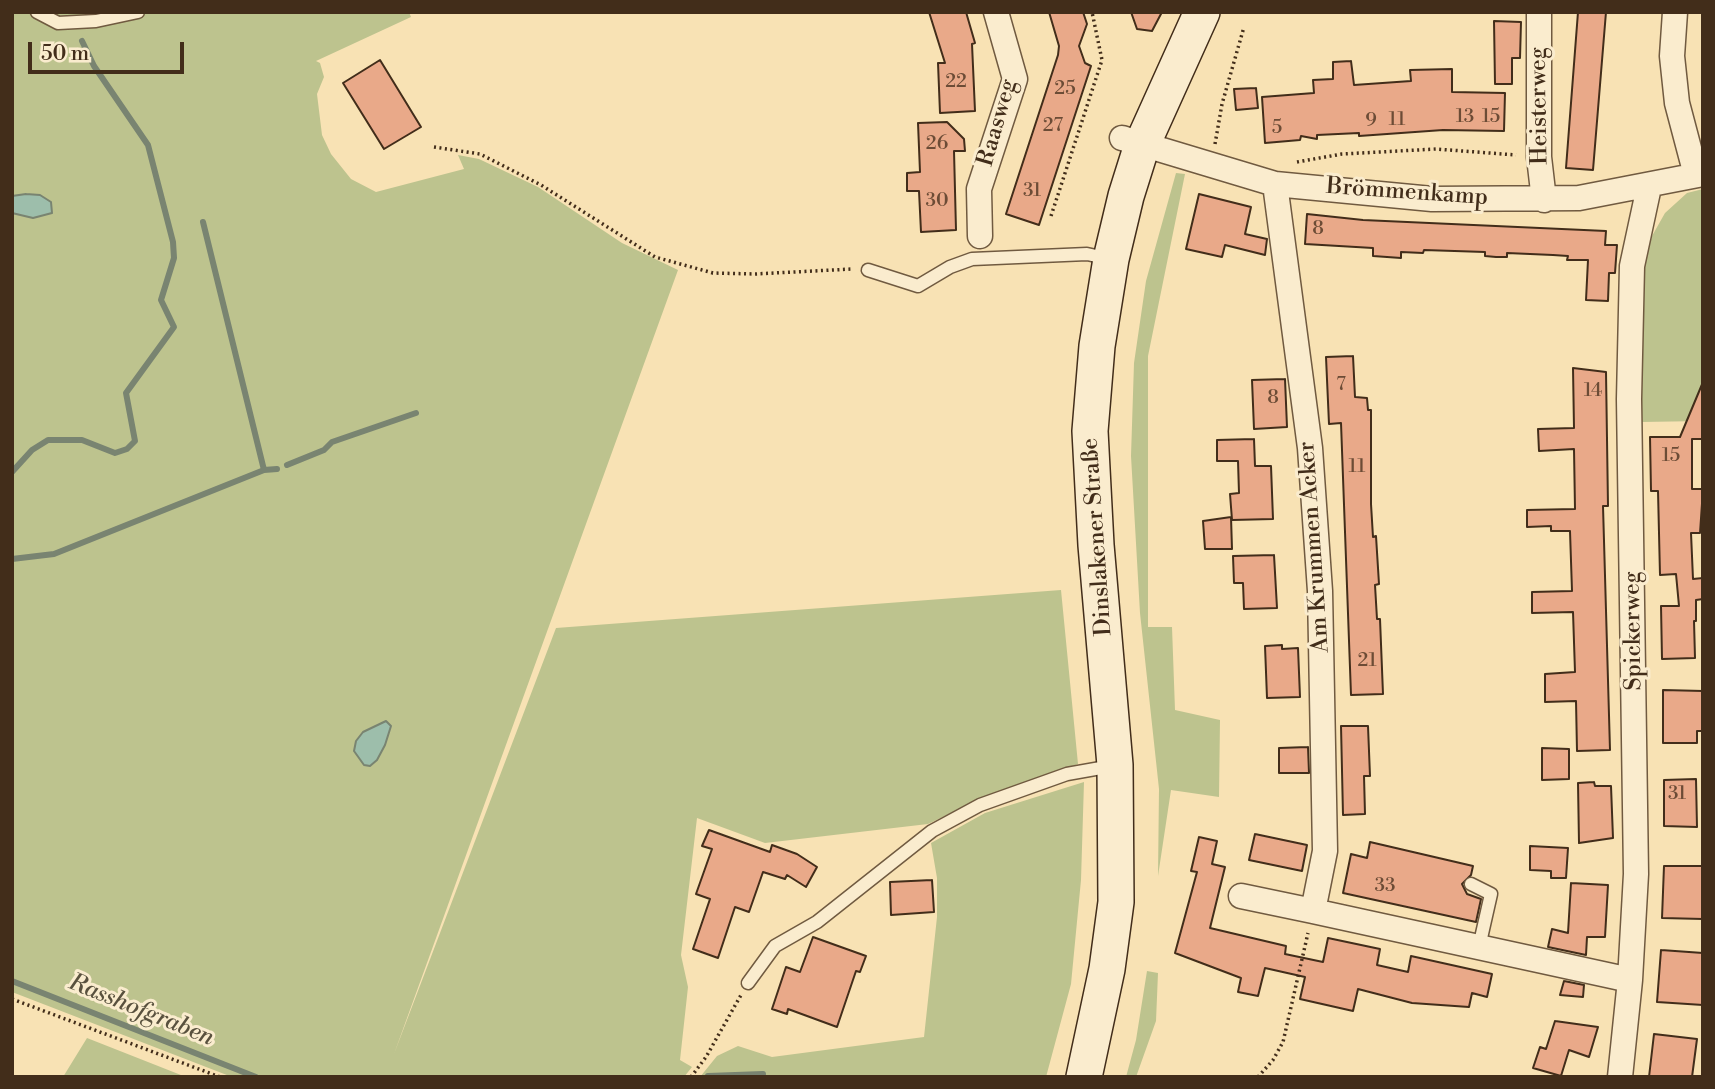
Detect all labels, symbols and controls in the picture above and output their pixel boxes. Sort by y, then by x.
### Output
scale bar [32,28,187,72]
text: 50 m [41,41,89,67]
street label: Heisterweg [1525,47,1555,165]
house number: 22 [945,71,967,93]
street label: Raasweg [972,76,1024,170]
house number: 25 [1054,78,1076,100]
house number: 13 [1456,106,1474,128]
house number: 15 [1482,106,1500,128]
house number: 11 [1389,109,1405,131]
house number: 9 [1365,110,1377,132]
house number: 27 [1043,115,1063,137]
house number: 5 [1272,117,1282,139]
house number: 26 [926,133,948,155]
street label: Brömmenkamp [1325,174,1489,212]
house number: 31 [1023,180,1041,202]
house number: 30 [925,190,949,212]
house number: 8 [1312,218,1324,240]
house number: 7 [1336,374,1346,396]
house number: 14 [1584,380,1602,402]
house number: 8 [1267,387,1279,409]
street label: Dinslakener Straße [1077,437,1119,637]
street label: Am Krummen Acker [1294,440,1336,654]
house number: 15 [1662,445,1680,467]
house number: 11 [1349,456,1365,478]
street label: Spickerweg [1619,571,1649,691]
house number: 21 [1357,650,1377,672]
house number: 31 [1668,783,1686,805]
house number: 33 [1375,875,1395,897]
water label: Rasshofgraben [64,969,218,1053]

